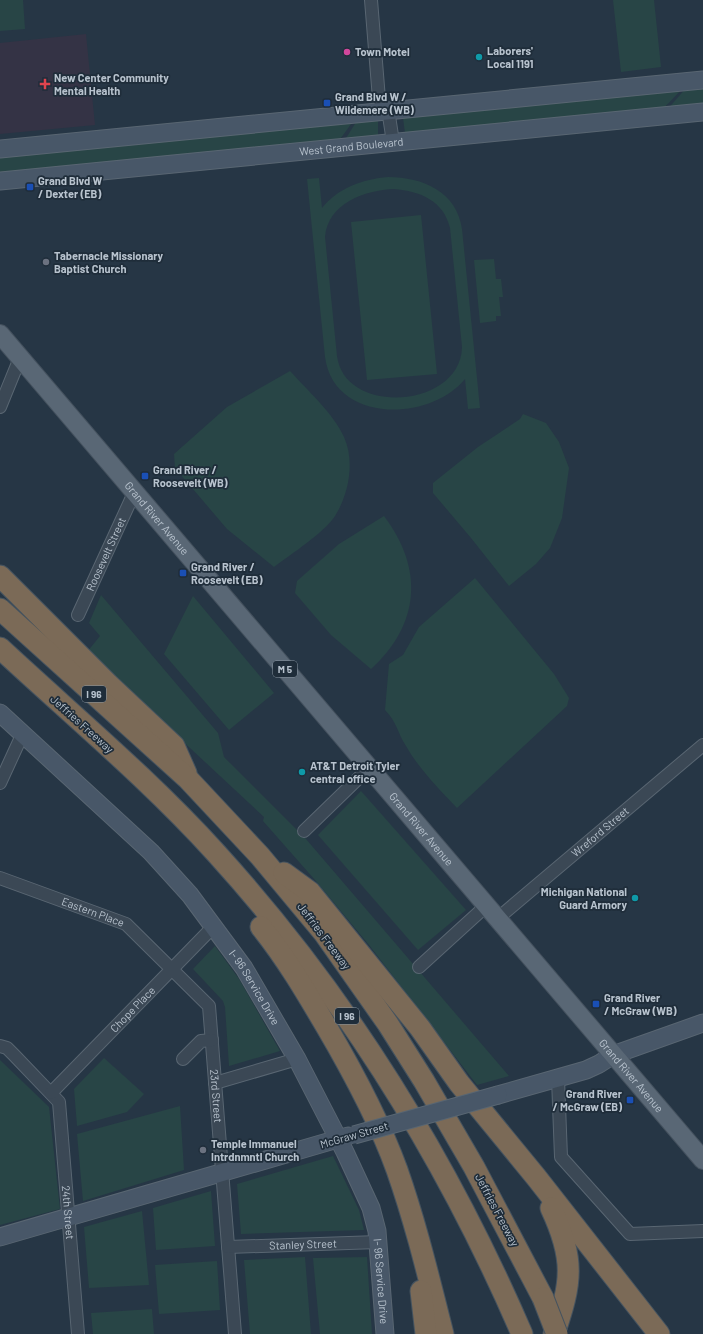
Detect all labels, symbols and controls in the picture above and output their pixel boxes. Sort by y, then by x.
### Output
place label: Laborers' Local 1191 [487,44,534,70]
place label: Town Motel [355,45,410,58]
marker: Town Motel [342,47,352,57]
marker: Laborers' Local 1191 [474,52,484,62]
place label: New Center Community Mental Health [54,71,169,97]
marker: New Center Community Mental Health [39,78,51,90]
place label: Grand Blvd W / Wildemere (WB) [335,90,414,116]
marker: Grand Blvd W / Wildemere (WB) [322,98,332,108]
street label: West Grand Boulevard [299,134,404,158]
place label: Grand Blvd W / Dexter (EB) [38,174,102,200]
marker: Grand Blvd W / Dexter (EB) [25,182,35,192]
place label: Tabernacle Missionary Baptist Church [54,249,164,275]
marker: Tabernacle Missionary Baptist Church [41,257,51,267]
place label: Grand River / Roosevelt (WB) [153,463,228,489]
marker: Grand River / Roosevelt (WB) [140,471,150,481]
street label: Grand River Avenue [122,479,192,557]
street label: Roosevelt Street [83,515,128,593]
place label: Grand River / Roosevelt (EB) [191,560,263,586]
marker: Grand River / Roosevelt (EB) [178,568,188,578]
road number: M 5 [273,661,297,677]
road number: I 96 [82,686,106,702]
street label: Jeffries Freeway [48,692,116,755]
place label: AT&T Detroit Tyler central office [310,759,401,785]
marker: AT&T Detroit Tyler central office [297,767,307,777]
street label: Grand River Avenue [387,789,457,868]
street label: Wreford Street [569,804,631,859]
place label: Michigan National Guard Armory [541,885,627,911]
marker: Michigan National Guard Armory [630,893,640,903]
street label: Eastern Place [60,894,126,929]
street label: Jeffries Freeway [295,900,354,972]
street label: I- 96 Service Drive [227,947,283,1027]
street label: Chope Place [107,983,158,1035]
place label: Grand River / McGraw (WB) [604,991,677,1017]
marker: Grand River / McGraw (WB) [591,999,601,1009]
road number: I 96 [335,1008,359,1024]
street label: Grand River Avenue [597,1036,667,1115]
street label: 23rd Street [208,1069,225,1123]
place label: Grand River / McGraw (EB) [553,1087,623,1113]
marker: Grand River / McGraw (EB) [625,1095,635,1105]
street label: McGraw Street [318,1119,389,1150]
place label: Temple Immanuel Intrdnmntl Church [211,1137,299,1163]
marker: Temple Immanuel Intrdnmntl Church [198,1145,208,1155]
street label: Jeffries Freeway [473,1171,522,1248]
street label: 24th Street [60,1185,77,1240]
street label: Stanley Street [269,1236,337,1252]
street label: I- 96 Service Drive [372,1238,391,1325]

